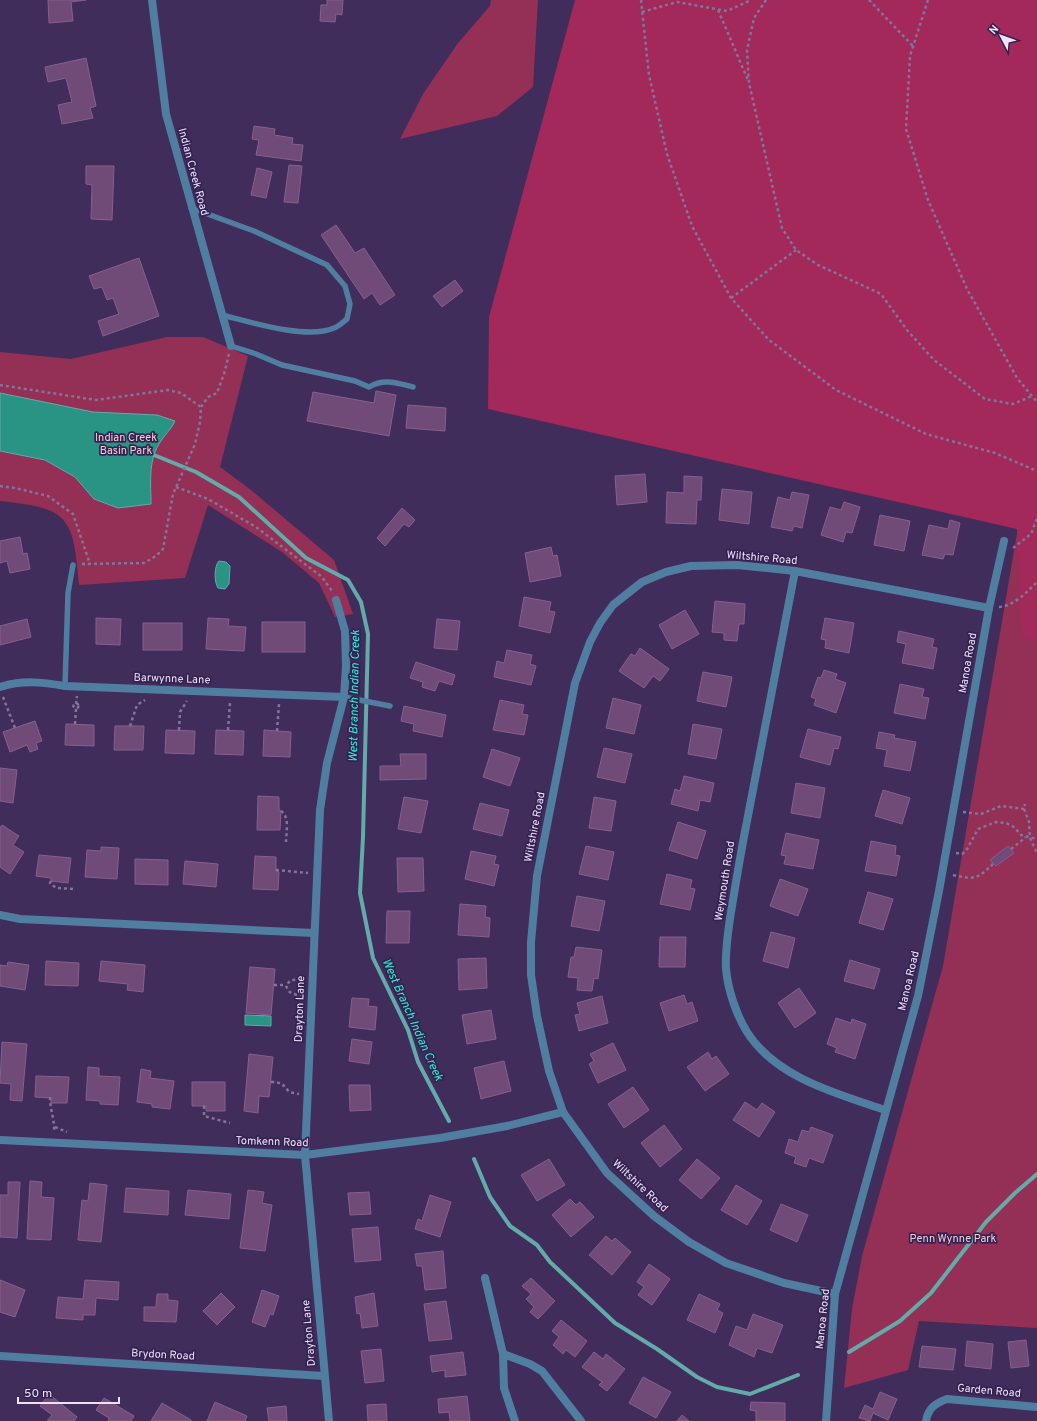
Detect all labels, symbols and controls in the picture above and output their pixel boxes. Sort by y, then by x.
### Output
north arrow [981,16,1021,56]
text: N [986,23,1002,38]
street label: Indian Creek Road [175,127,211,217]
park label: Indian Creek Basin Park [95,431,157,458]
street label: Wiltshire Road [726,548,798,568]
water label: West Branch Indian Creek [346,629,364,762]
street label: Manoa Road [956,632,980,694]
street label: Barwynne Lane [133,671,211,687]
street label: Wiltshire Road [521,791,549,863]
street label: Weymouth Road [712,840,738,922]
street label: Manoa Road [895,950,923,1012]
water label: West Branch Indian Creek [378,956,447,1085]
street label: Drayton Lane [292,975,308,1043]
street label: Tomkenn Road [235,1134,309,1150]
street label: Wiltshire Road [609,1157,671,1215]
park label: Penn Wynne Park [910,1232,997,1246]
street label: Manoa Road [813,1288,833,1350]
street label: Drayton Lane [299,1299,319,1367]
street label: Brydon Road [131,1346,195,1364]
scale bar [18,1379,119,1405]
street label: Garden Road [957,1381,1021,1401]
text: 50 m [24,1386,52,1402]

